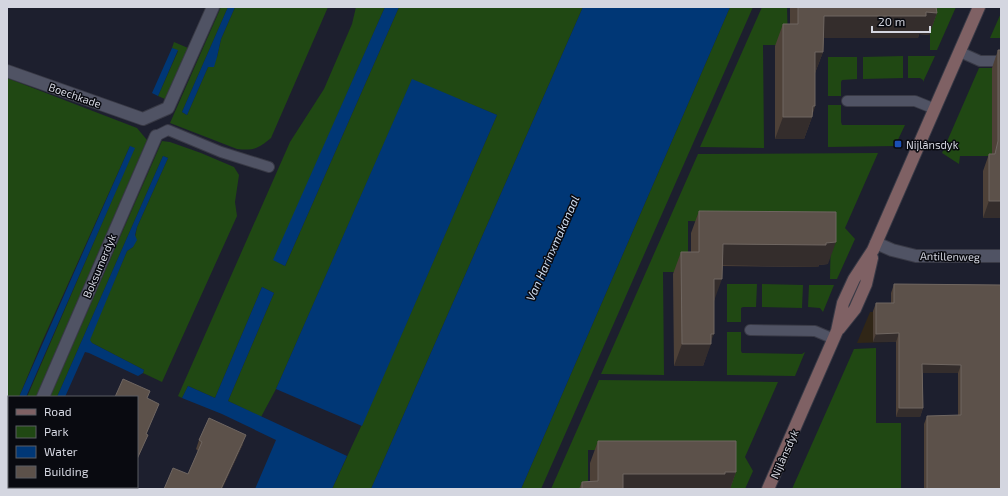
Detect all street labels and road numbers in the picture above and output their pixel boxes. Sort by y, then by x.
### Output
street label: Boechkade [47,80,103,110]
street label: Boksumerdyk [80,232,118,300]
street label: Antillenweg [920,249,980,263]
street label: Nijlânsdyk [767,427,802,481]

